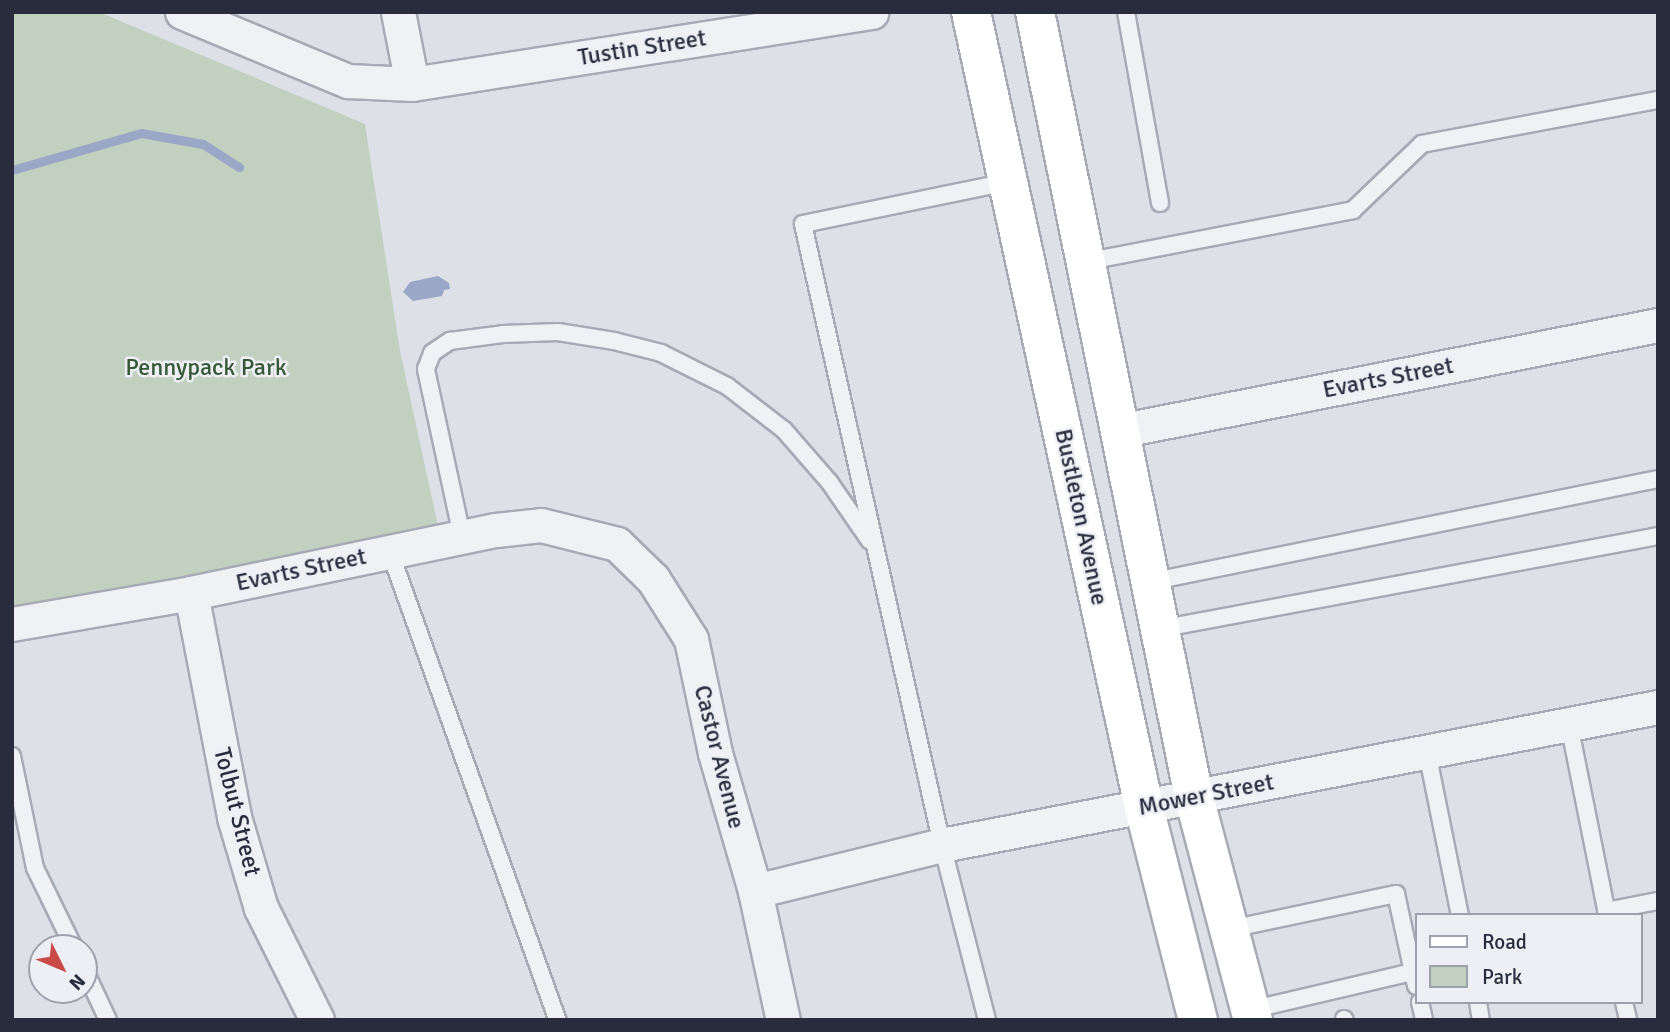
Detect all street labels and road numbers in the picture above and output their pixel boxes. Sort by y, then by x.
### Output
street label: Tustin Street [576,24,708,72]
street label: Evarts Street [1320,351,1456,405]
street label: Bustleton Avenue [1048,426,1114,608]
street label: Evarts Street [233,542,369,598]
street label: Castor Avenue [687,682,751,832]
street label: Tolbut Street [207,745,267,879]
street label: Mower Street [1136,768,1276,822]

